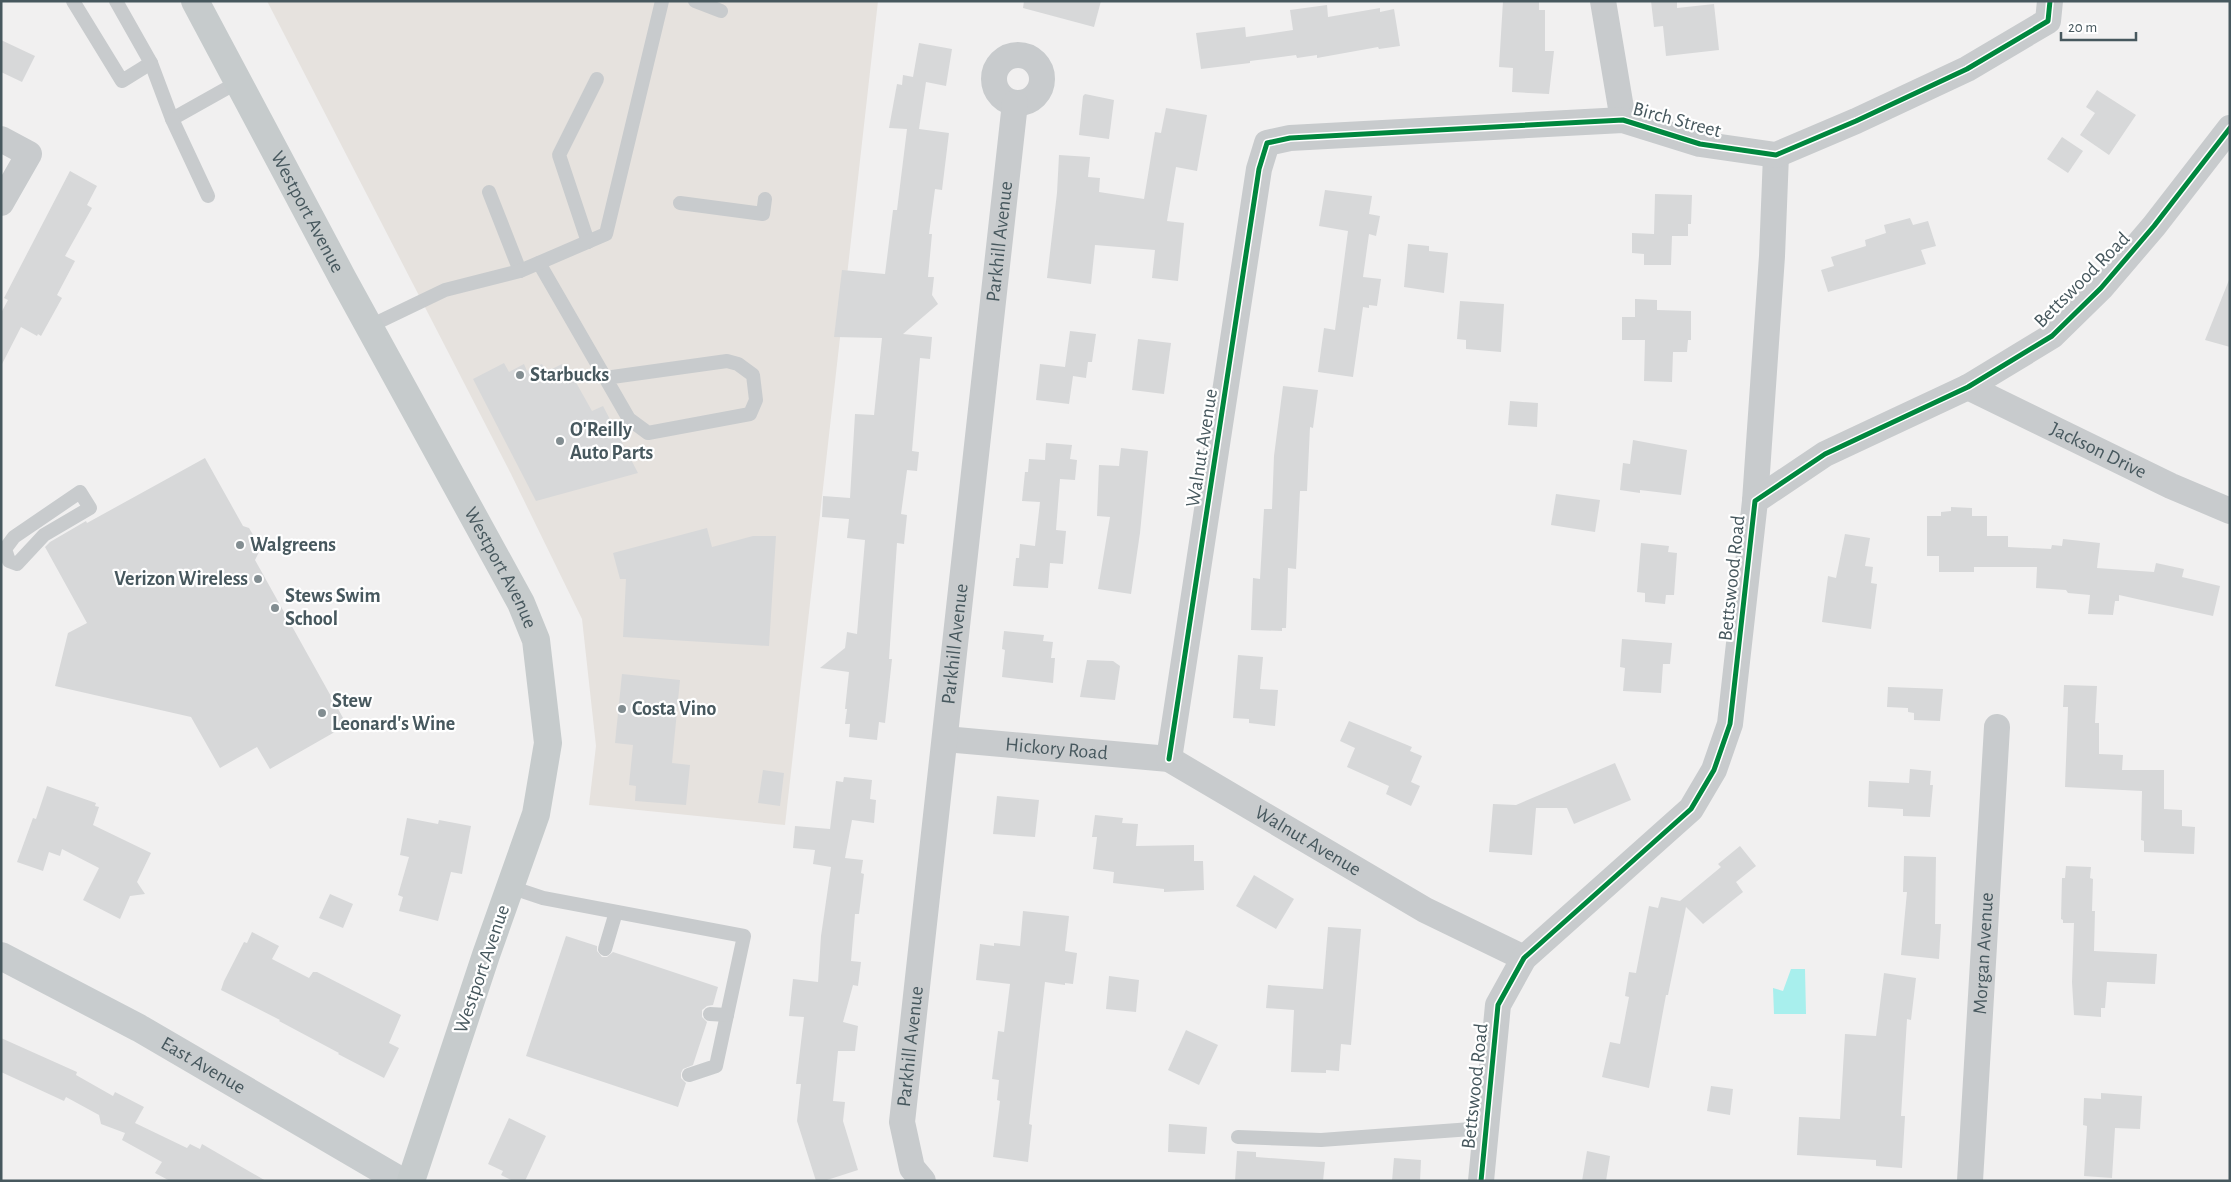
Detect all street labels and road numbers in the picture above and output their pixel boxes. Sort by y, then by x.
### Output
street label: Birch Street [1631,99,1724,142]
street label: Westport Avenue [267,148,348,276]
street label: Parkhill Avenue [983,180,1016,303]
street label: Bettswood Road [2030,228,2134,332]
street label: Walnut Avenue [1183,387,1221,509]
street label: Jackson Drive [2047,419,2150,482]
street label: Westport Avenue [460,504,540,631]
street label: Bettswood Road [1715,514,1749,642]
street label: Parkhill Avenue [938,583,972,705]
street label: Hickory Road [1004,734,1109,764]
street label: Walnut Avenue [1251,802,1364,880]
street label: Morgan Avenue [1970,892,1997,1015]
street label: Westport Avenue [451,902,513,1036]
street label: Parkhill Avenue [894,985,927,1108]
street label: Bettswood Road [1458,1022,1492,1150]
street label: East Avenue [158,1033,249,1098]

